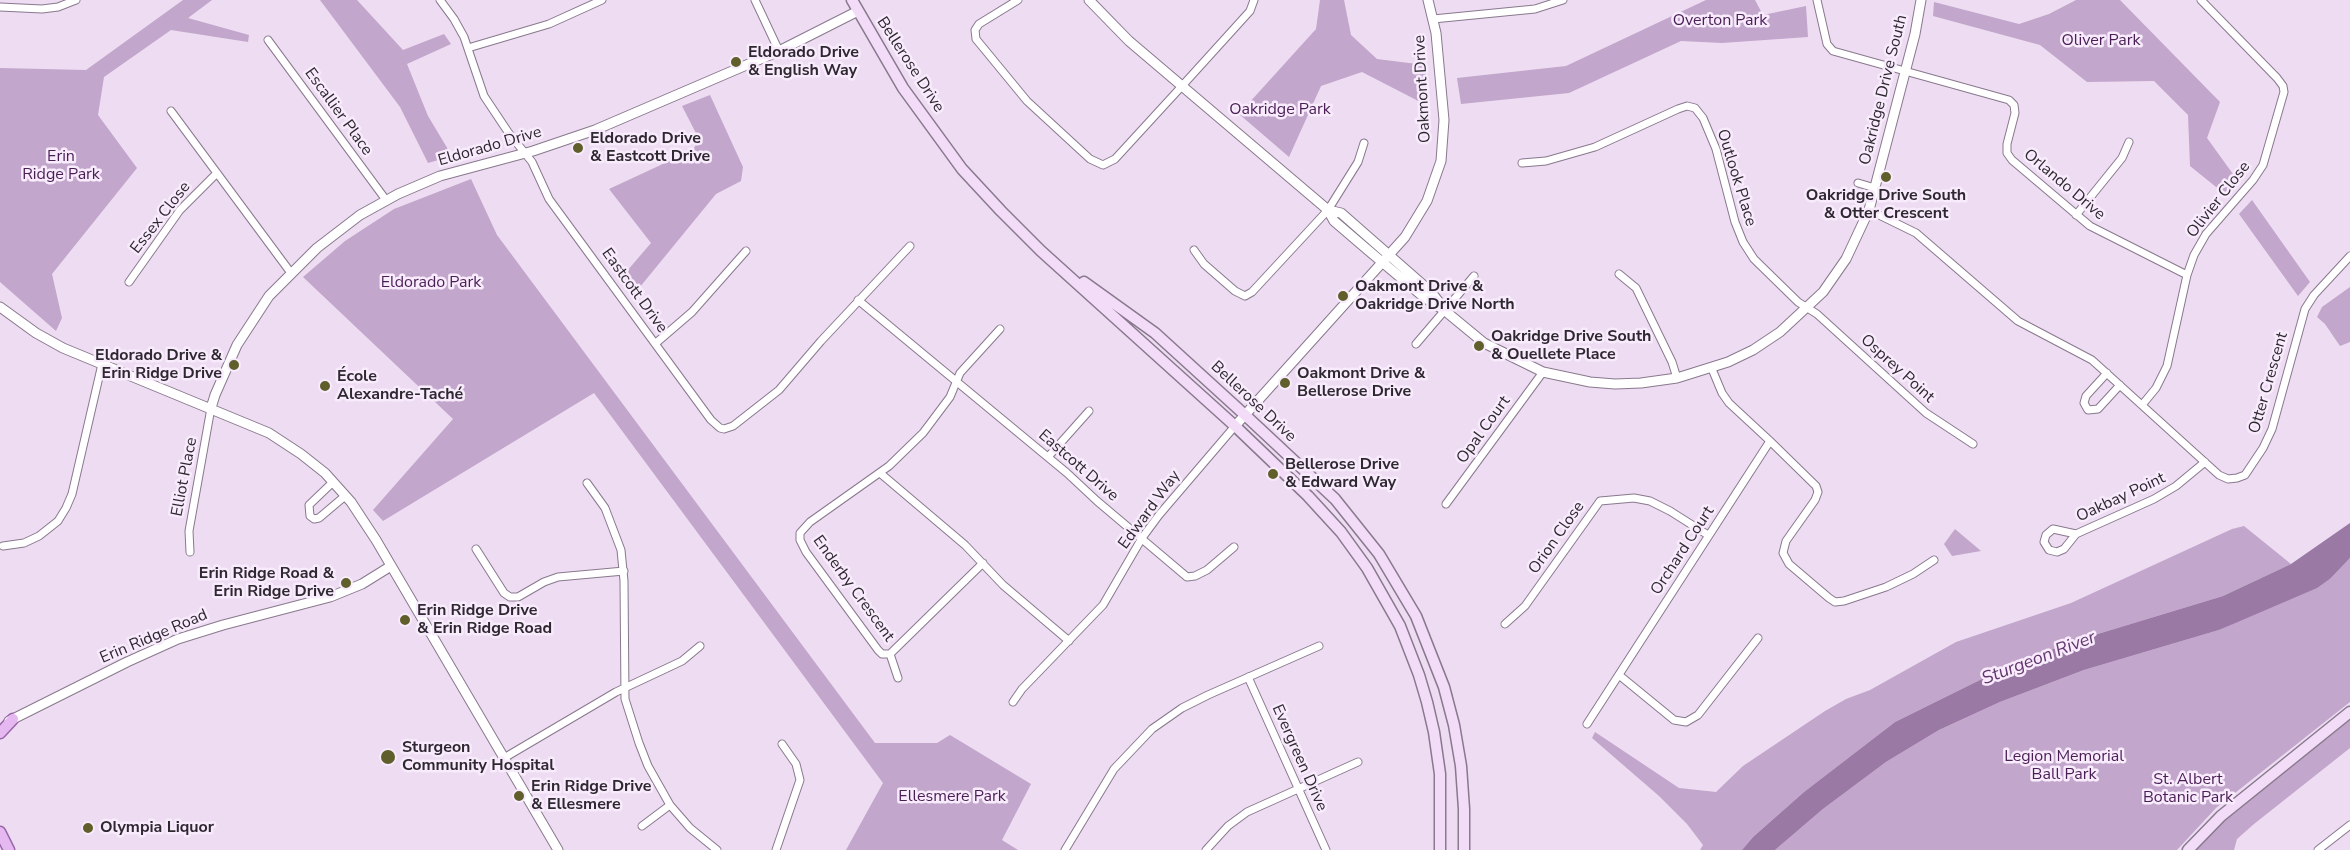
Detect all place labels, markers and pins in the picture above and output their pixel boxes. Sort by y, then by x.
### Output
place label: Eldorado Drive & English Way [748,43,859,81]
marker: Eldorado Drive & English Way [729,55,743,69]
place label: Eldorado Drive & Eastcott Drive [590,129,710,167]
marker: Eldorado Drive & Eastcott Drive [571,141,585,155]
marker: Oakridge Drive South & Otter Crescent [1879,170,1893,184]
place label: Oakridge Drive South & Otter Crescent [1806,186,1966,224]
place label: Oakmont Drive & Oakridge Drive North [1355,277,1515,315]
marker: Oakmont Drive & Oakridge Drive North [1336,289,1350,303]
place label: Oakridge Drive South & Ouellete Place [1491,327,1651,365]
marker: Oakridge Drive South & Ouellete Place [1472,339,1486,353]
place label: Eldorado Drive & Erin Ridge Drive [95,346,222,384]
marker: Eldorado Drive & Erin Ridge Drive [227,358,241,372]
place label: Oakmont Drive & Bellerose Drive [1297,364,1425,402]
place label: École Alexandre-Taché [337,367,463,405]
marker: Oakmont Drive & Bellerose Drive [1278,376,1292,390]
marker: École Alexandre-Taché [318,379,332,393]
place label: Bellerose Drive & Edward Way [1285,455,1399,493]
marker: Bellerose Drive & Edward Way [1266,467,1280,481]
place label: Erin Ridge Road & Erin Ridge Drive [199,564,334,602]
marker: Erin Ridge Road & Erin Ridge Drive [339,576,353,590]
place label: Erin Ridge Drive & Erin Ridge Road [417,601,552,639]
marker: Erin Ridge Drive & Erin Ridge Road [398,613,412,627]
place label: Sturgeon Community Hospital [402,738,554,776]
marker: Sturgeon Community Hospital [379,748,397,766]
place label: Erin Ridge Drive & Ellesmere [531,777,651,815]
marker: Erin Ridge Drive & Ellesmere [512,789,526,803]
place label: Olympia Liquor [100,818,214,838]
marker: Olympia Liquor [81,821,95,835]

